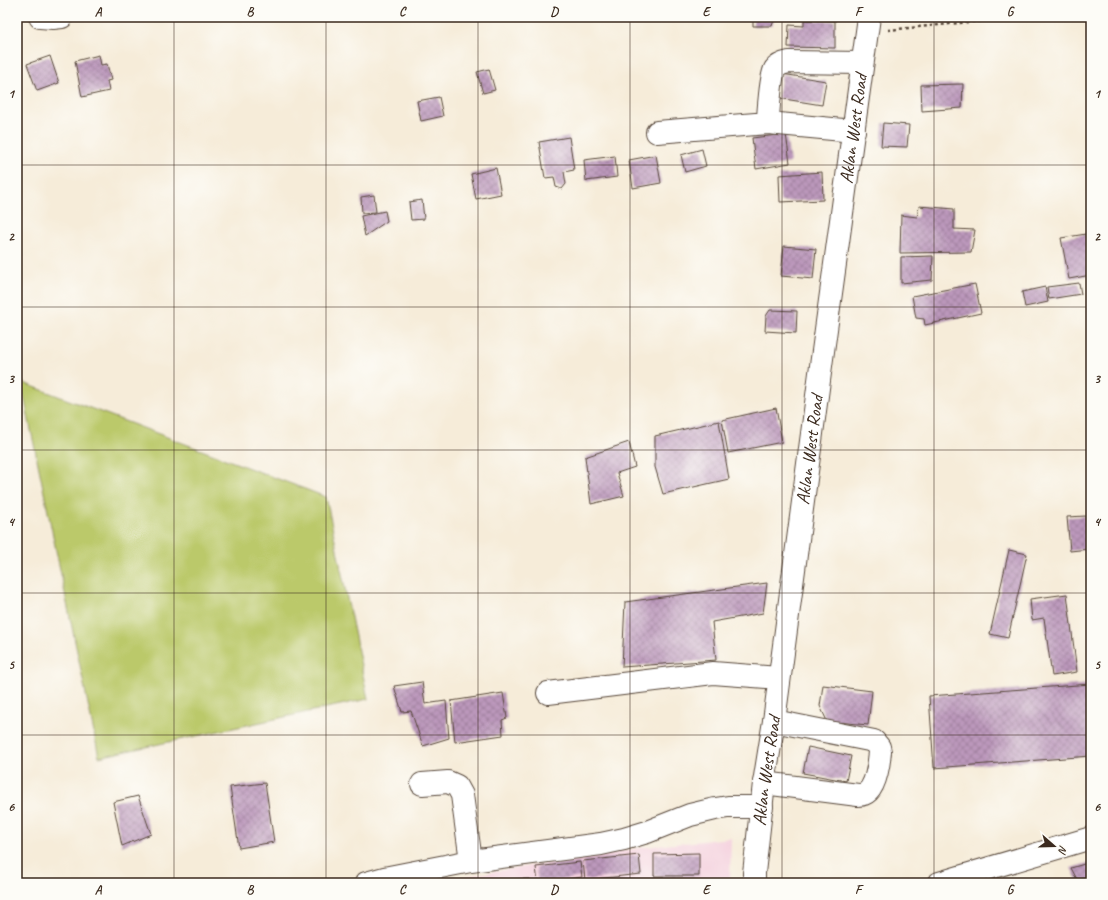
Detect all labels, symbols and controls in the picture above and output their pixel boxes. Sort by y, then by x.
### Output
text: A [95,4,103,20]
text: B [247,4,255,20]
text: C [399,4,407,20]
text: D [550,4,559,20]
text: E [703,4,712,20]
text: F [855,4,864,20]
text: G [1007,4,1015,20]
street label: Aklan West Road [834,70,873,185]
text: 1 [8,86,16,102]
text: 1 [1094,86,1102,102]
text: 2 [8,229,15,245]
text: 2 [1094,229,1101,245]
text: 3 [8,371,15,387]
text: 3 [1094,371,1101,387]
street label: Aklan West Road [791,391,829,506]
text: 4 [8,514,16,530]
text: 4 [1094,514,1102,530]
text: 5 [8,657,15,673]
text: 5 [1094,657,1101,673]
street label: Aklan West Road [747,712,787,827]
text: 6 [8,799,15,815]
text: 6 [1094,799,1101,815]
north arrow [1034,826,1074,866]
text: N [1055,844,1071,857]
text: A [95,882,103,898]
text: B [247,882,255,898]
text: C [399,882,407,898]
text: D [550,882,559,898]
text: E [703,882,712,898]
text: F [855,882,864,898]
text: G [1007,882,1015,898]

